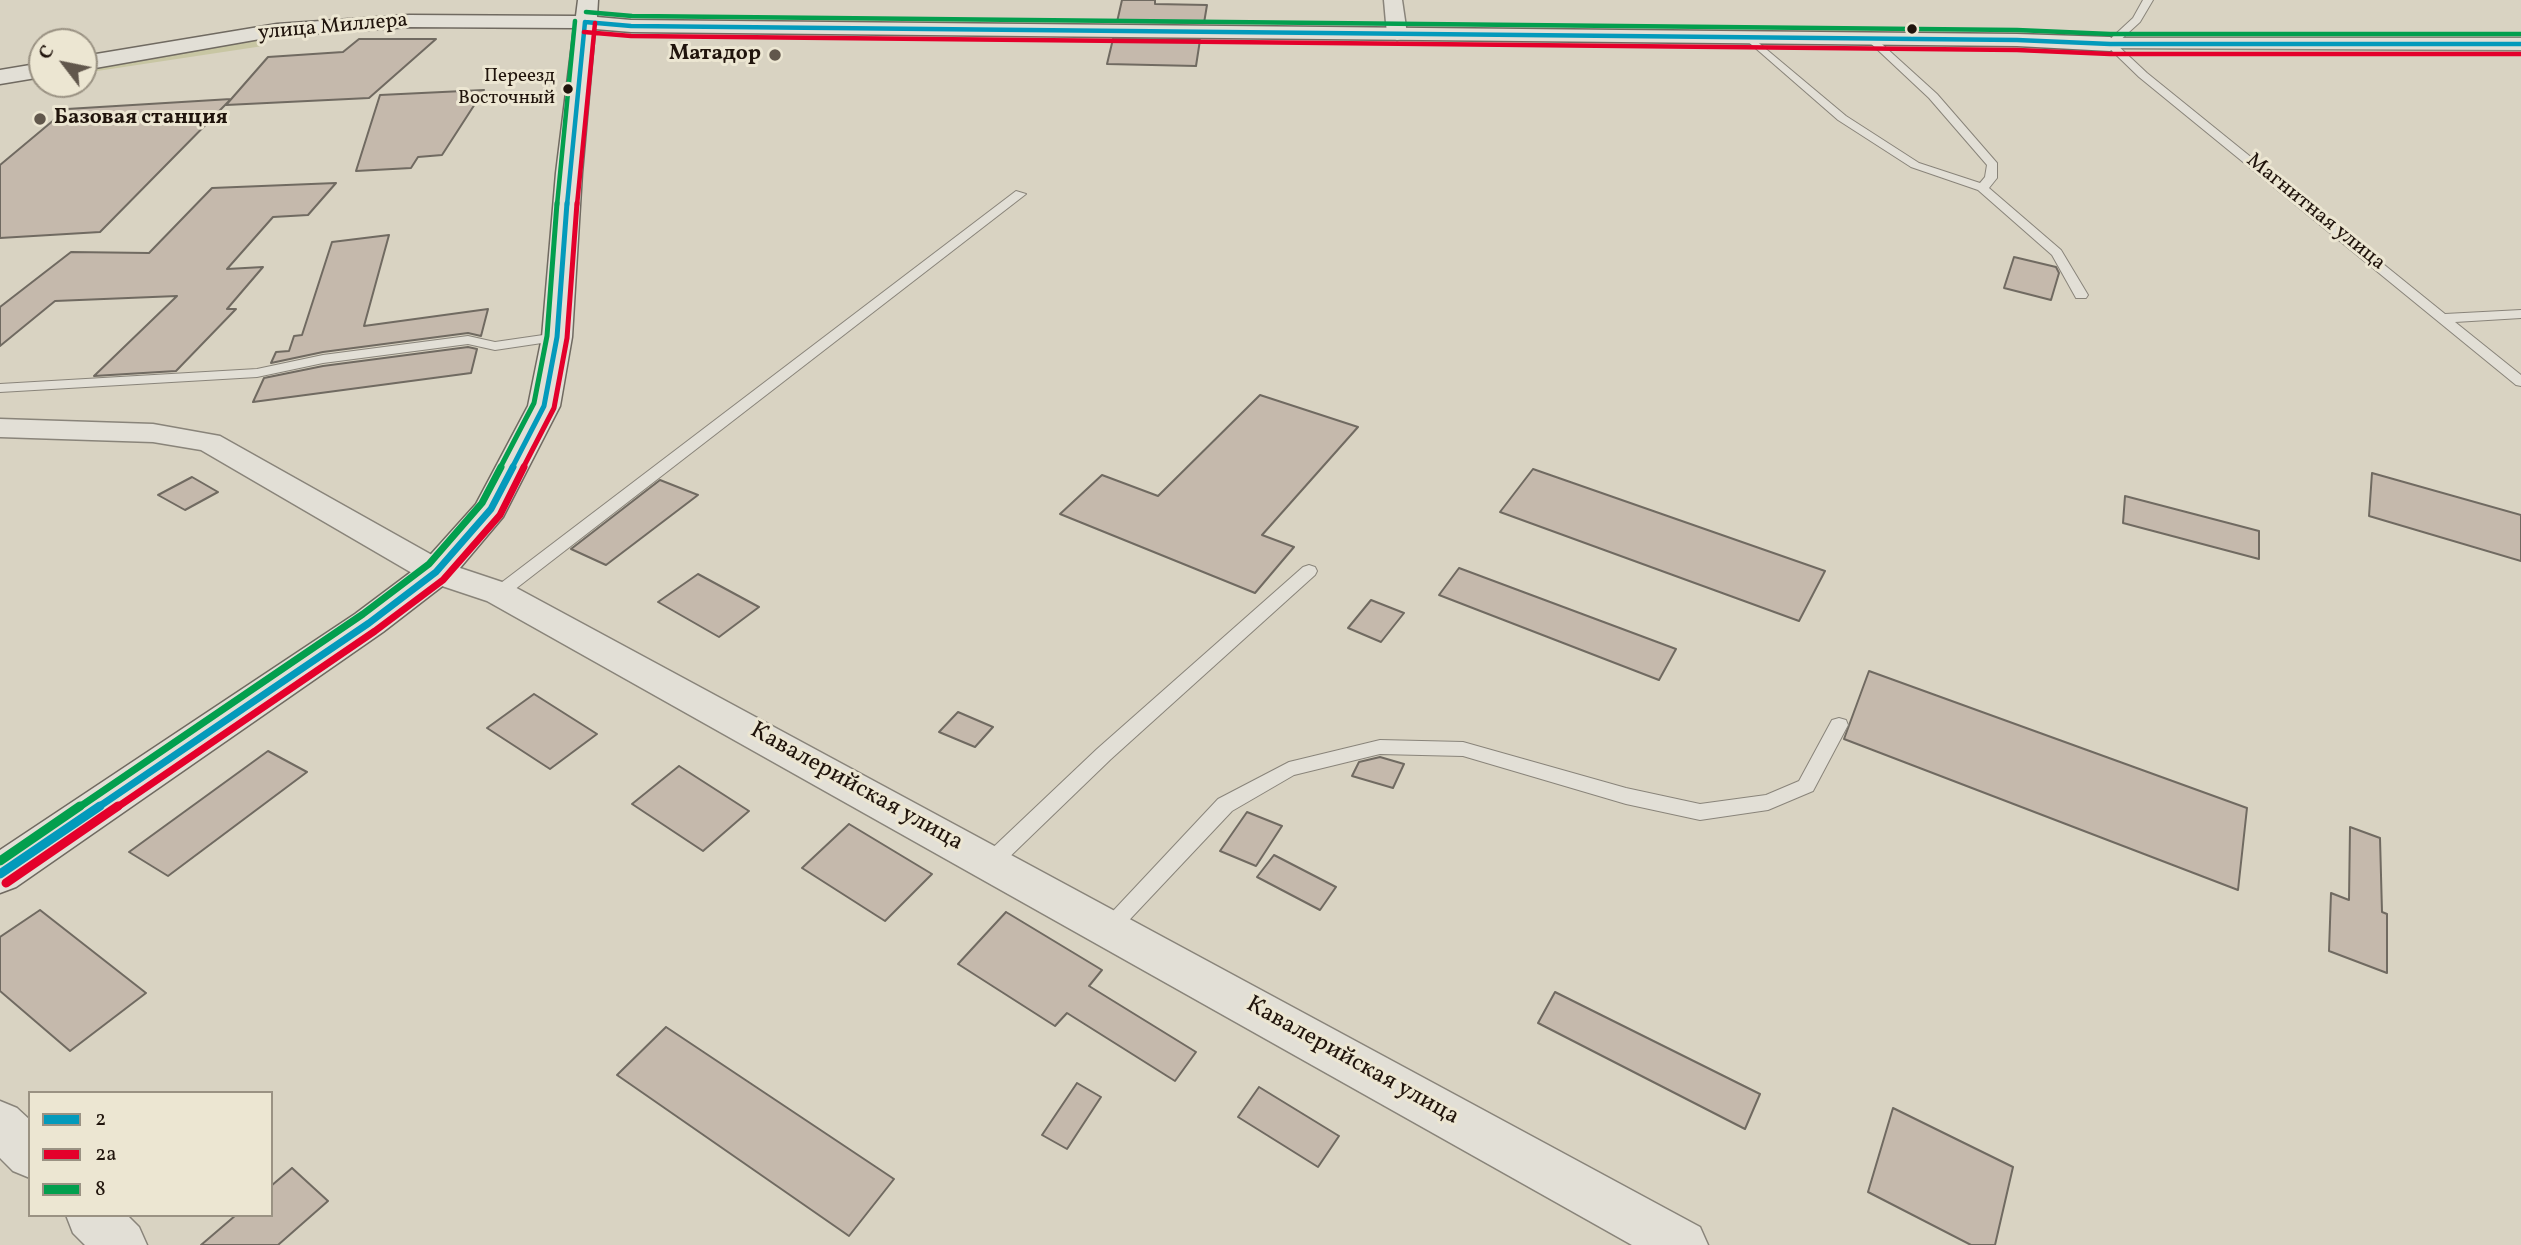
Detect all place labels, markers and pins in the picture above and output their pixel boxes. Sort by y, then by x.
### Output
unlabelled marker [1905,22,1919,36]
place label: Матадор [669,42,761,68]
marker: Матадор [767,47,783,63]
place label: Переезд Восточный [458,67,555,111]
marker: Переезд Восточный [561,82,575,96]
place label: Базовая станция [54,106,228,132]
marker: Базовая станция [32,111,48,127]

